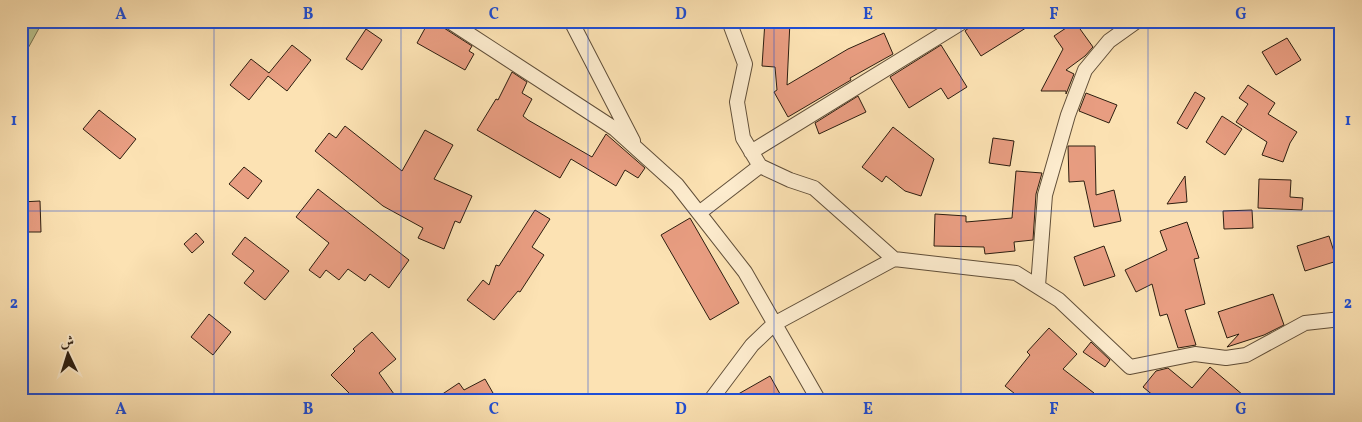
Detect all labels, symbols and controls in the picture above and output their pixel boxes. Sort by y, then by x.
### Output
text: A [115,4,127,26]
text: B [303,4,314,26]
text: C [489,4,499,26]
text: D [675,4,687,26]
text: E [863,4,873,26]
text: F [1049,4,1059,26]
text: G [1235,4,1247,26]
text: 1 [11,110,17,132]
text: 1 [1345,110,1351,132]
text: 2 [10,293,18,315]
text: 2 [1344,293,1352,315]
north arrow [42,330,92,380]
text: ش [60,333,75,352]
text: A [115,399,127,421]
text: B [303,399,314,421]
text: C [489,399,499,421]
text: D [675,399,687,421]
text: E [863,399,873,421]
text: F [1049,399,1059,421]
text: G [1235,399,1247,421]

